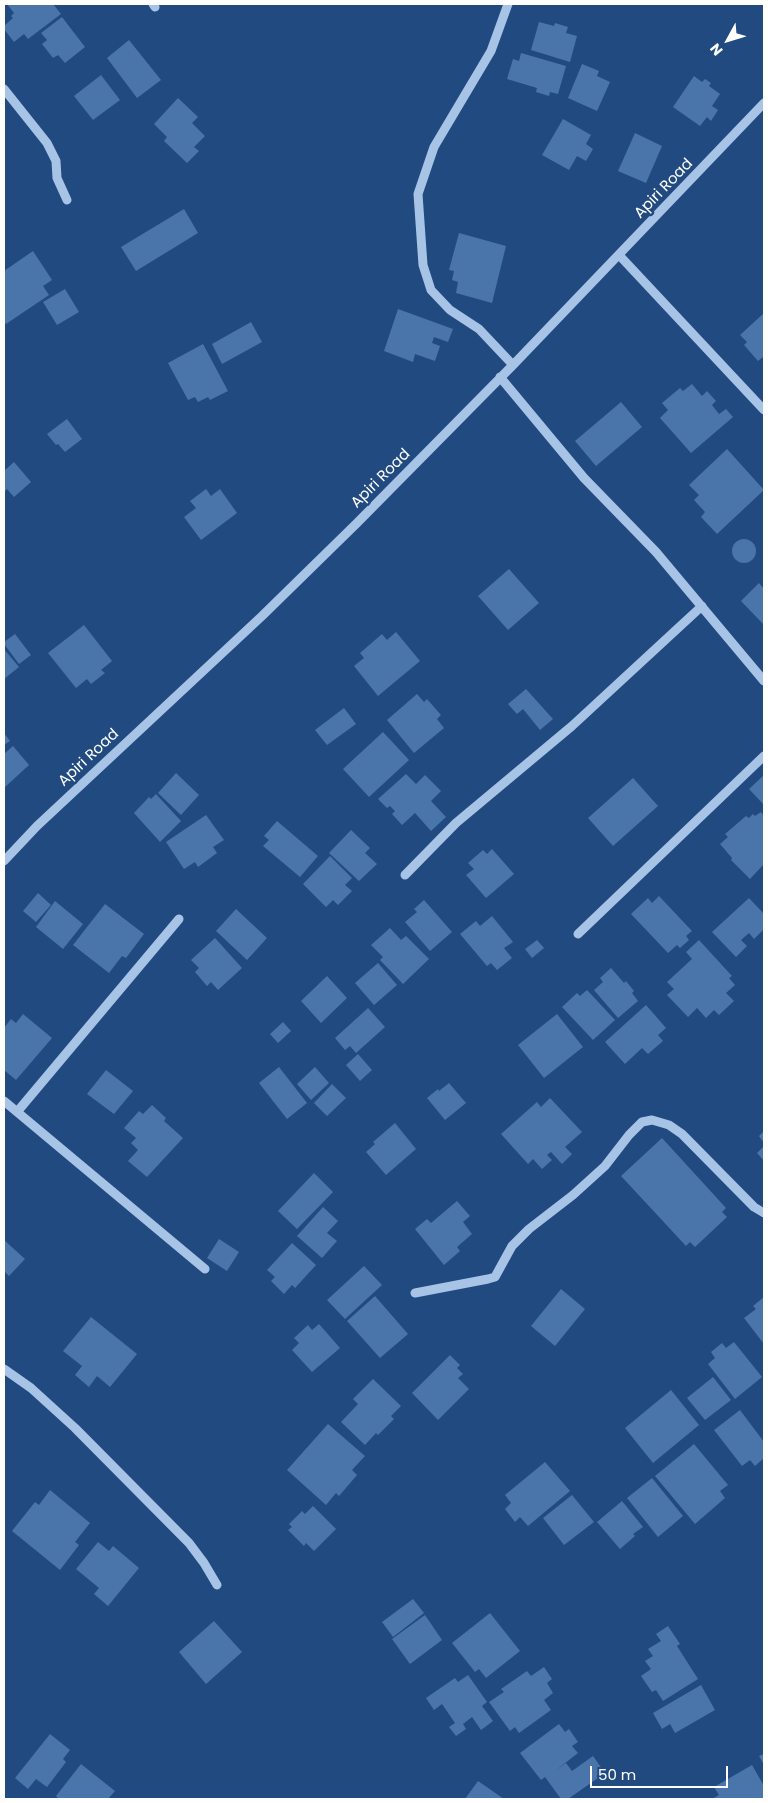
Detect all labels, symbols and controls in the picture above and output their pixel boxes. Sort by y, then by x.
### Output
north arrow [703,15,753,65]
text: N [705,39,727,60]
street label: Apiri Road [631,155,697,223]
street label: Apiri Road [348,446,414,512]
street label: Apiri Road [55,725,123,791]
scale bar [593,1756,730,1788]
text: 50 m [598,1764,636,1785]

